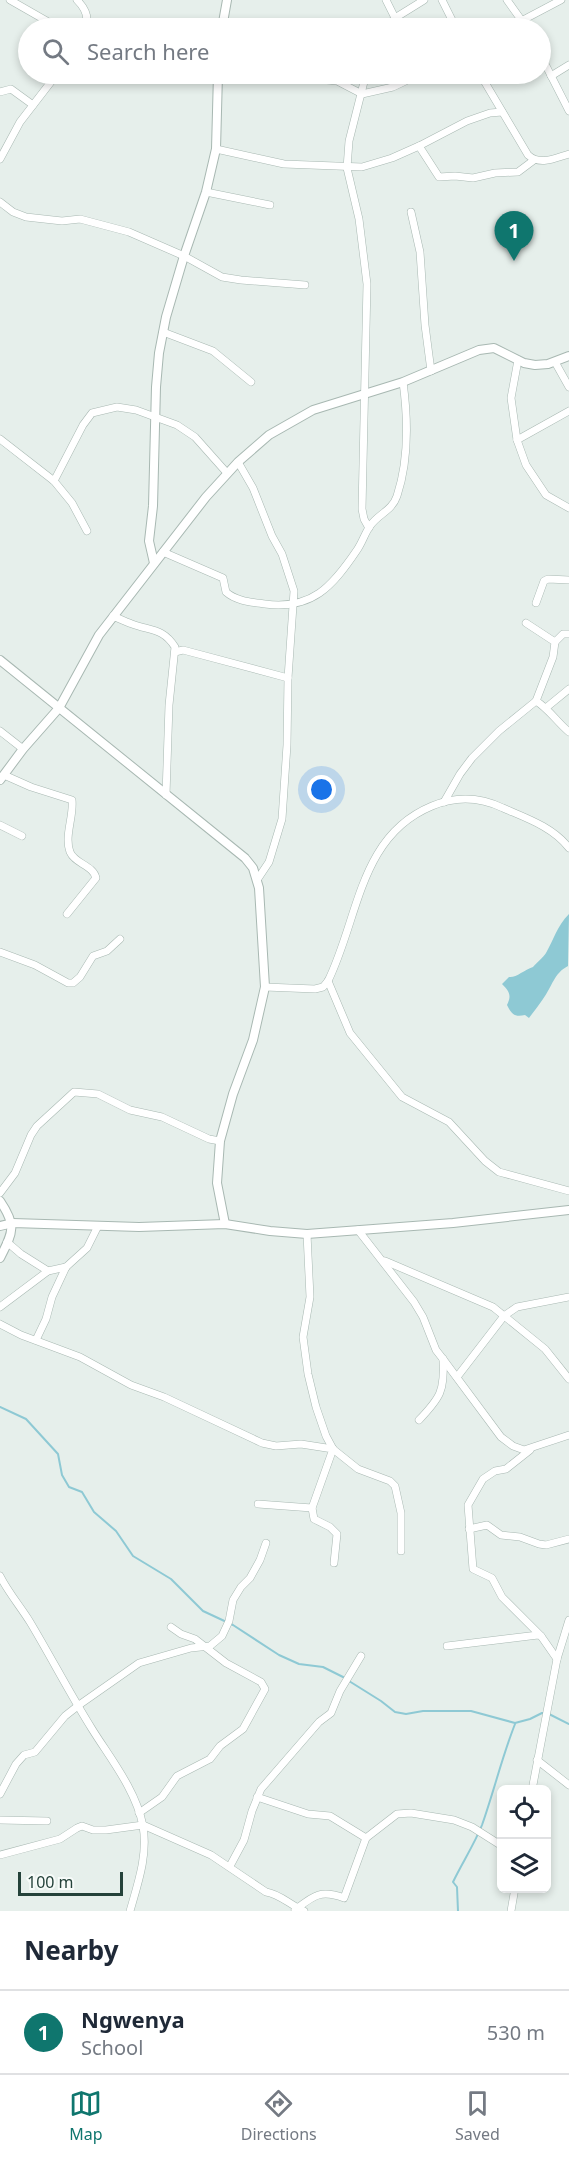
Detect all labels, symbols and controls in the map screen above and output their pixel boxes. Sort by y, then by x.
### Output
search box [18,18,551,84]
icon: search [39,35,72,68]
text: Search here [87,36,209,66]
pin: 1 [494,212,534,261]
your location [307,775,336,804]
map controls [497,1785,551,1893]
button: locate [497,1785,551,1839]
button: layers [497,1839,551,1893]
scale bar [18,1869,123,1896]
text: 100 m [27,1871,74,1893]
text: Nearby [24,1932,119,1968]
text: Ngwenya [81,2004,185,2034]
text: 1 [38,2019,49,2046]
text: 530 m [487,2019,545,2046]
text: School [81,2034,143,2061]
tab: Map [69,2087,102,2145]
tab: Directions [241,2087,317,2145]
tab: Saved [455,2087,500,2145]

